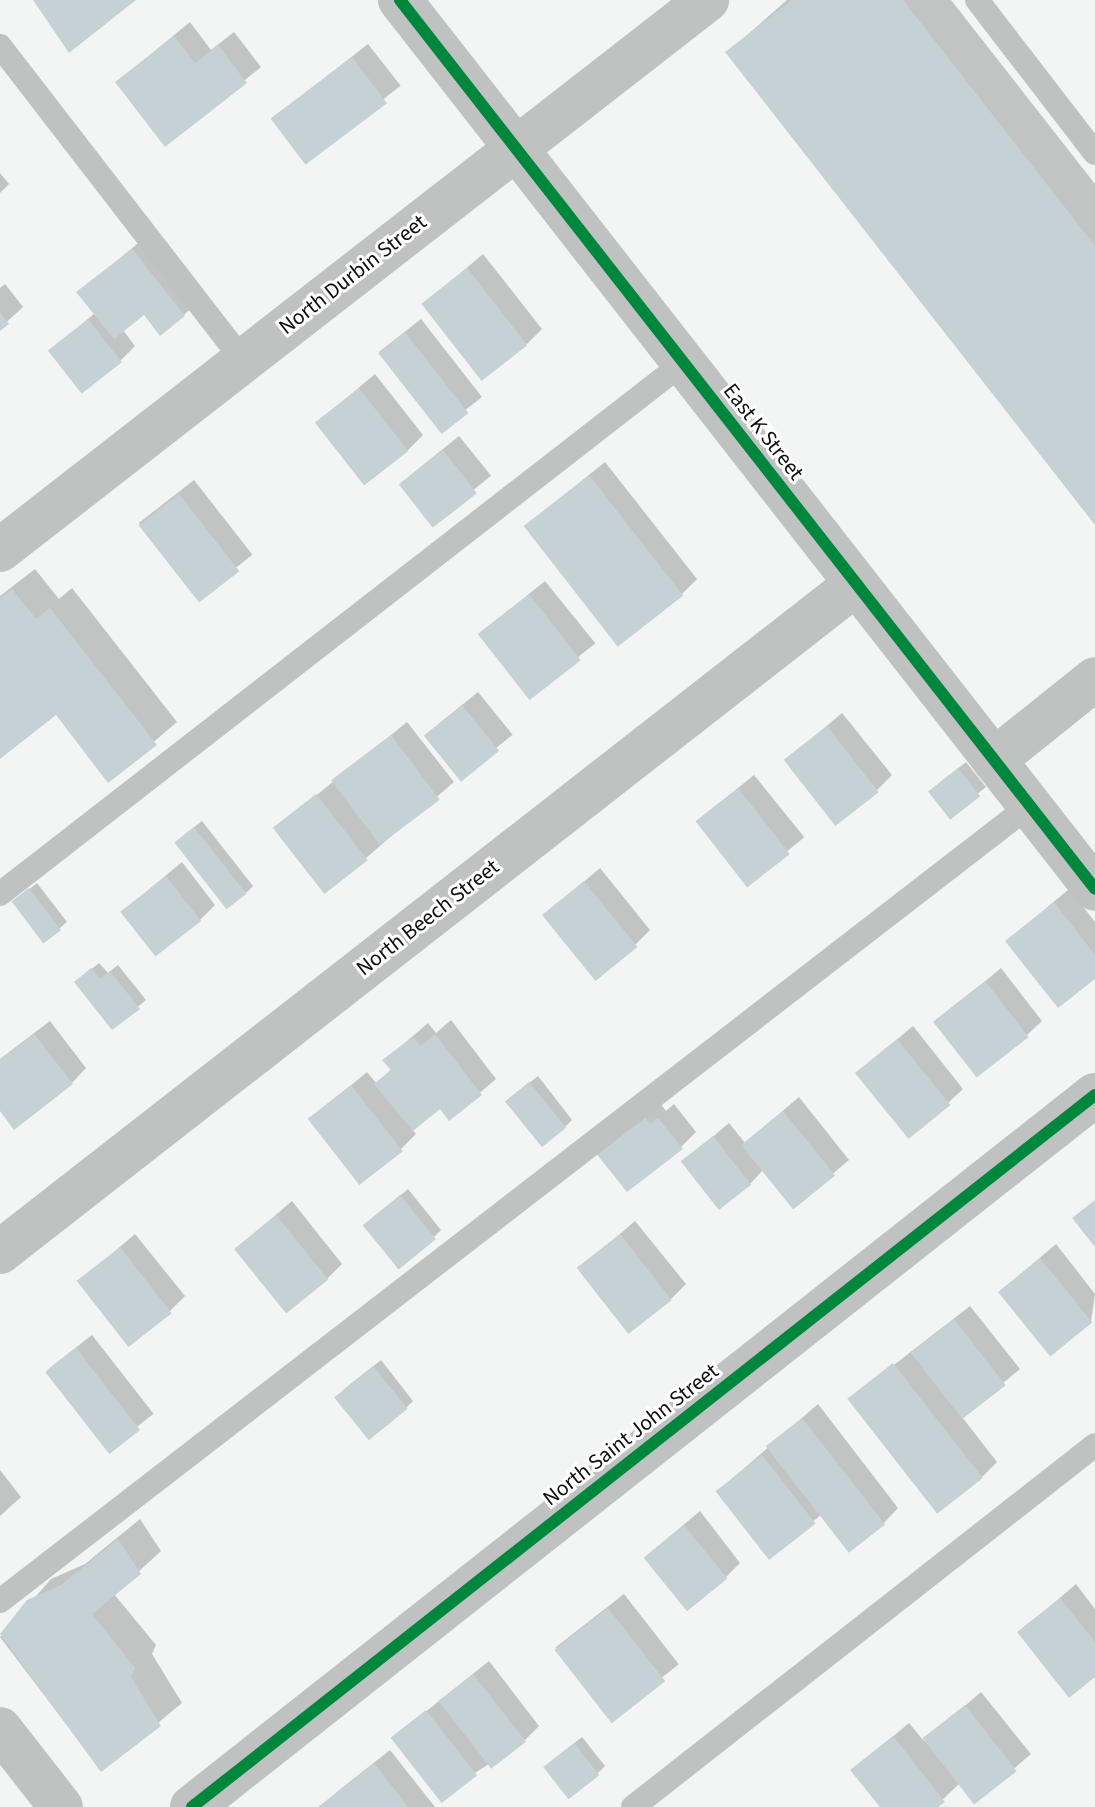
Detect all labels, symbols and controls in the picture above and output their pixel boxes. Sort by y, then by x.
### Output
street label: North Durbin Street [274,209,432,341]
street label: East K Street [717,378,809,486]
street label: North Beech Street [351,854,505,982]
street label: North Saint John Street [538,1358,724,1512]

